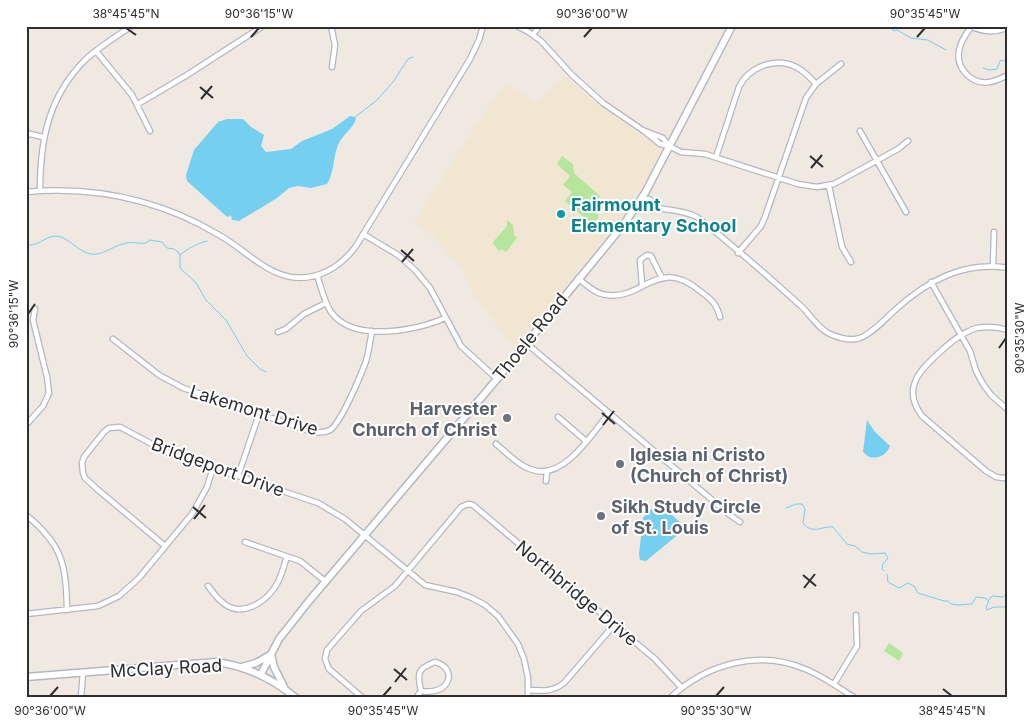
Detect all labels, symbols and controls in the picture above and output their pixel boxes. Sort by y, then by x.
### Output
text: 38°45'45"N [92,6,160,21]
text: 90°36'15"W [225,6,293,21]
text: 90°36'00"W [556,6,628,21]
text: 90°35'45"W [890,6,960,21]
place label: Fairmount Elementary School [571,194,736,236]
marker: Fairmount Elementary School [555,208,567,220]
text: 90°36'15"W [6,280,21,348]
street label: Thoele Road [488,289,572,385]
text: 90°35'30"W [1012,302,1027,374]
street label: Lakemont Drive [187,381,321,439]
place label: Harvester Church of Christ [352,398,497,440]
marker: Harvester Church of Christ [501,412,513,424]
street label: Bridgeport Drive [149,433,287,501]
place label: Iglesia ni Cristo (Church of Christ) [630,444,788,486]
marker: Iglesia ni Cristo (Church of Christ) [614,458,626,470]
place label: Sikh Study Circle of St. Louis [611,496,761,538]
marker: Sikh Study Circle of St. Louis [595,510,607,522]
street label: Northbridge Drive [512,536,642,650]
street label: McClay Road [109,655,223,681]
text: 90°36'00"W [14,703,86,718]
text: 90°35'45"W [348,703,418,718]
text: 90°35'30"W [680,703,752,718]
text: 38°45'45"N [918,703,986,718]

